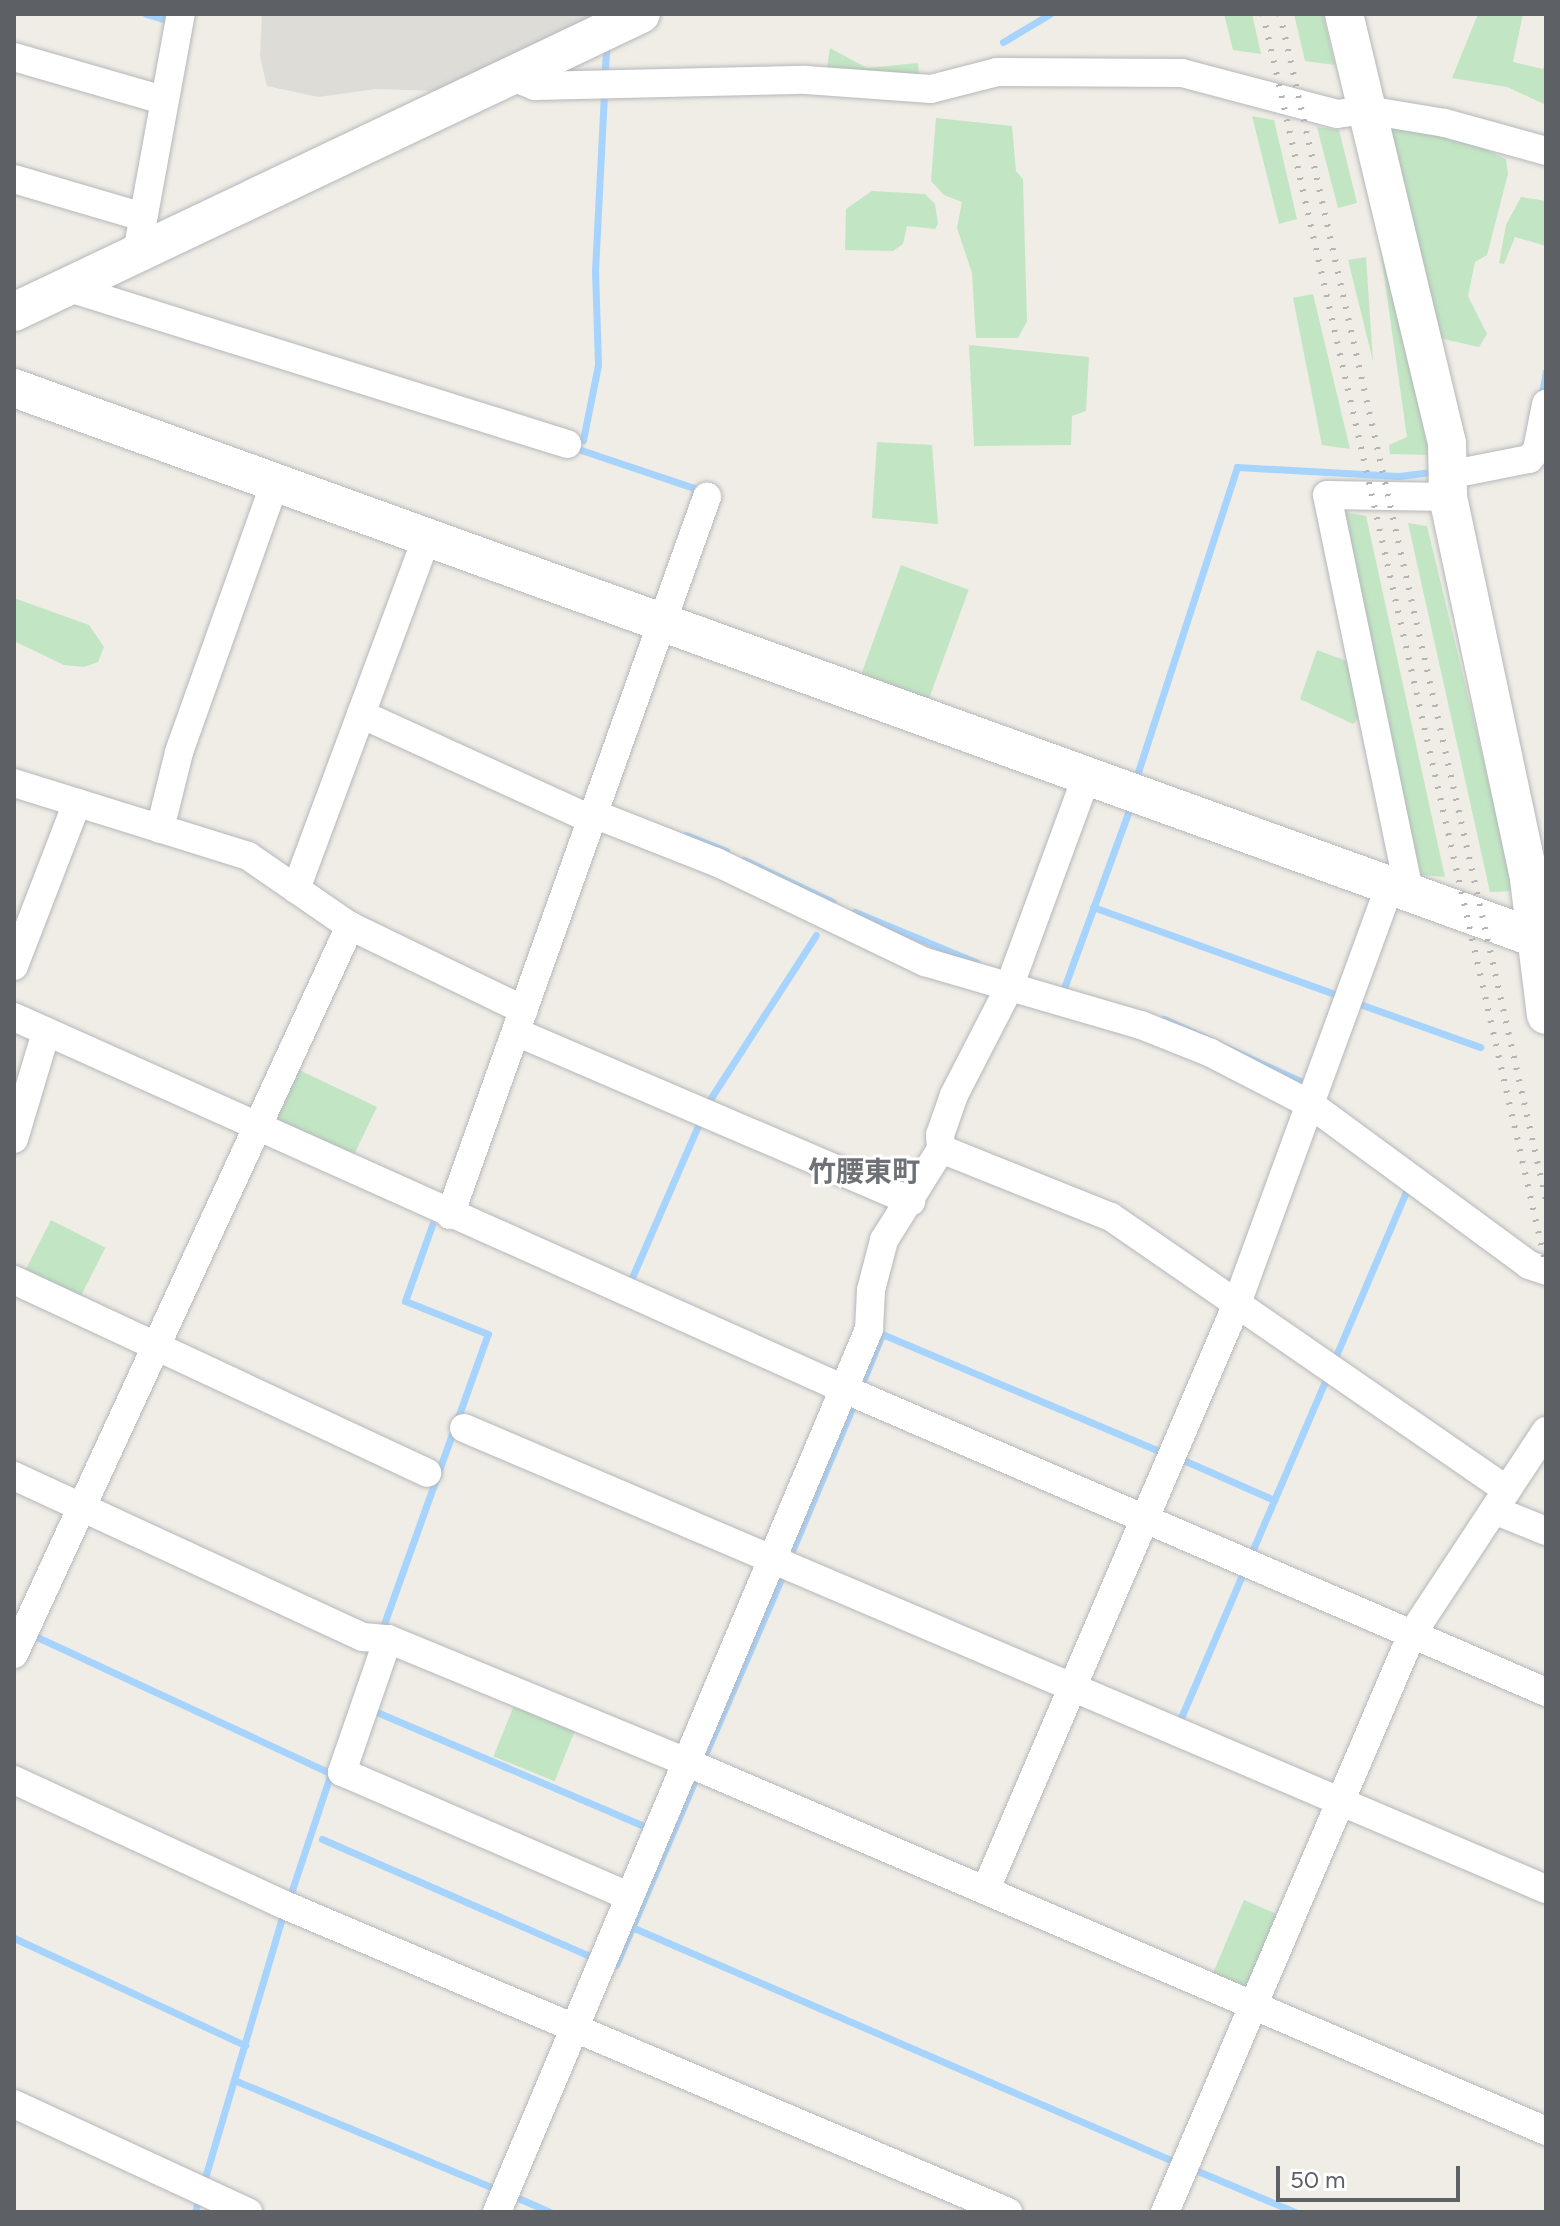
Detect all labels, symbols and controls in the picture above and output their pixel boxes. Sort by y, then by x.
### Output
district label: 竹腰東町 [808,1154,920,1188]
scale bar [1280,2150,1464,2200]
text: 50 m [1290,2165,1346,2194]

